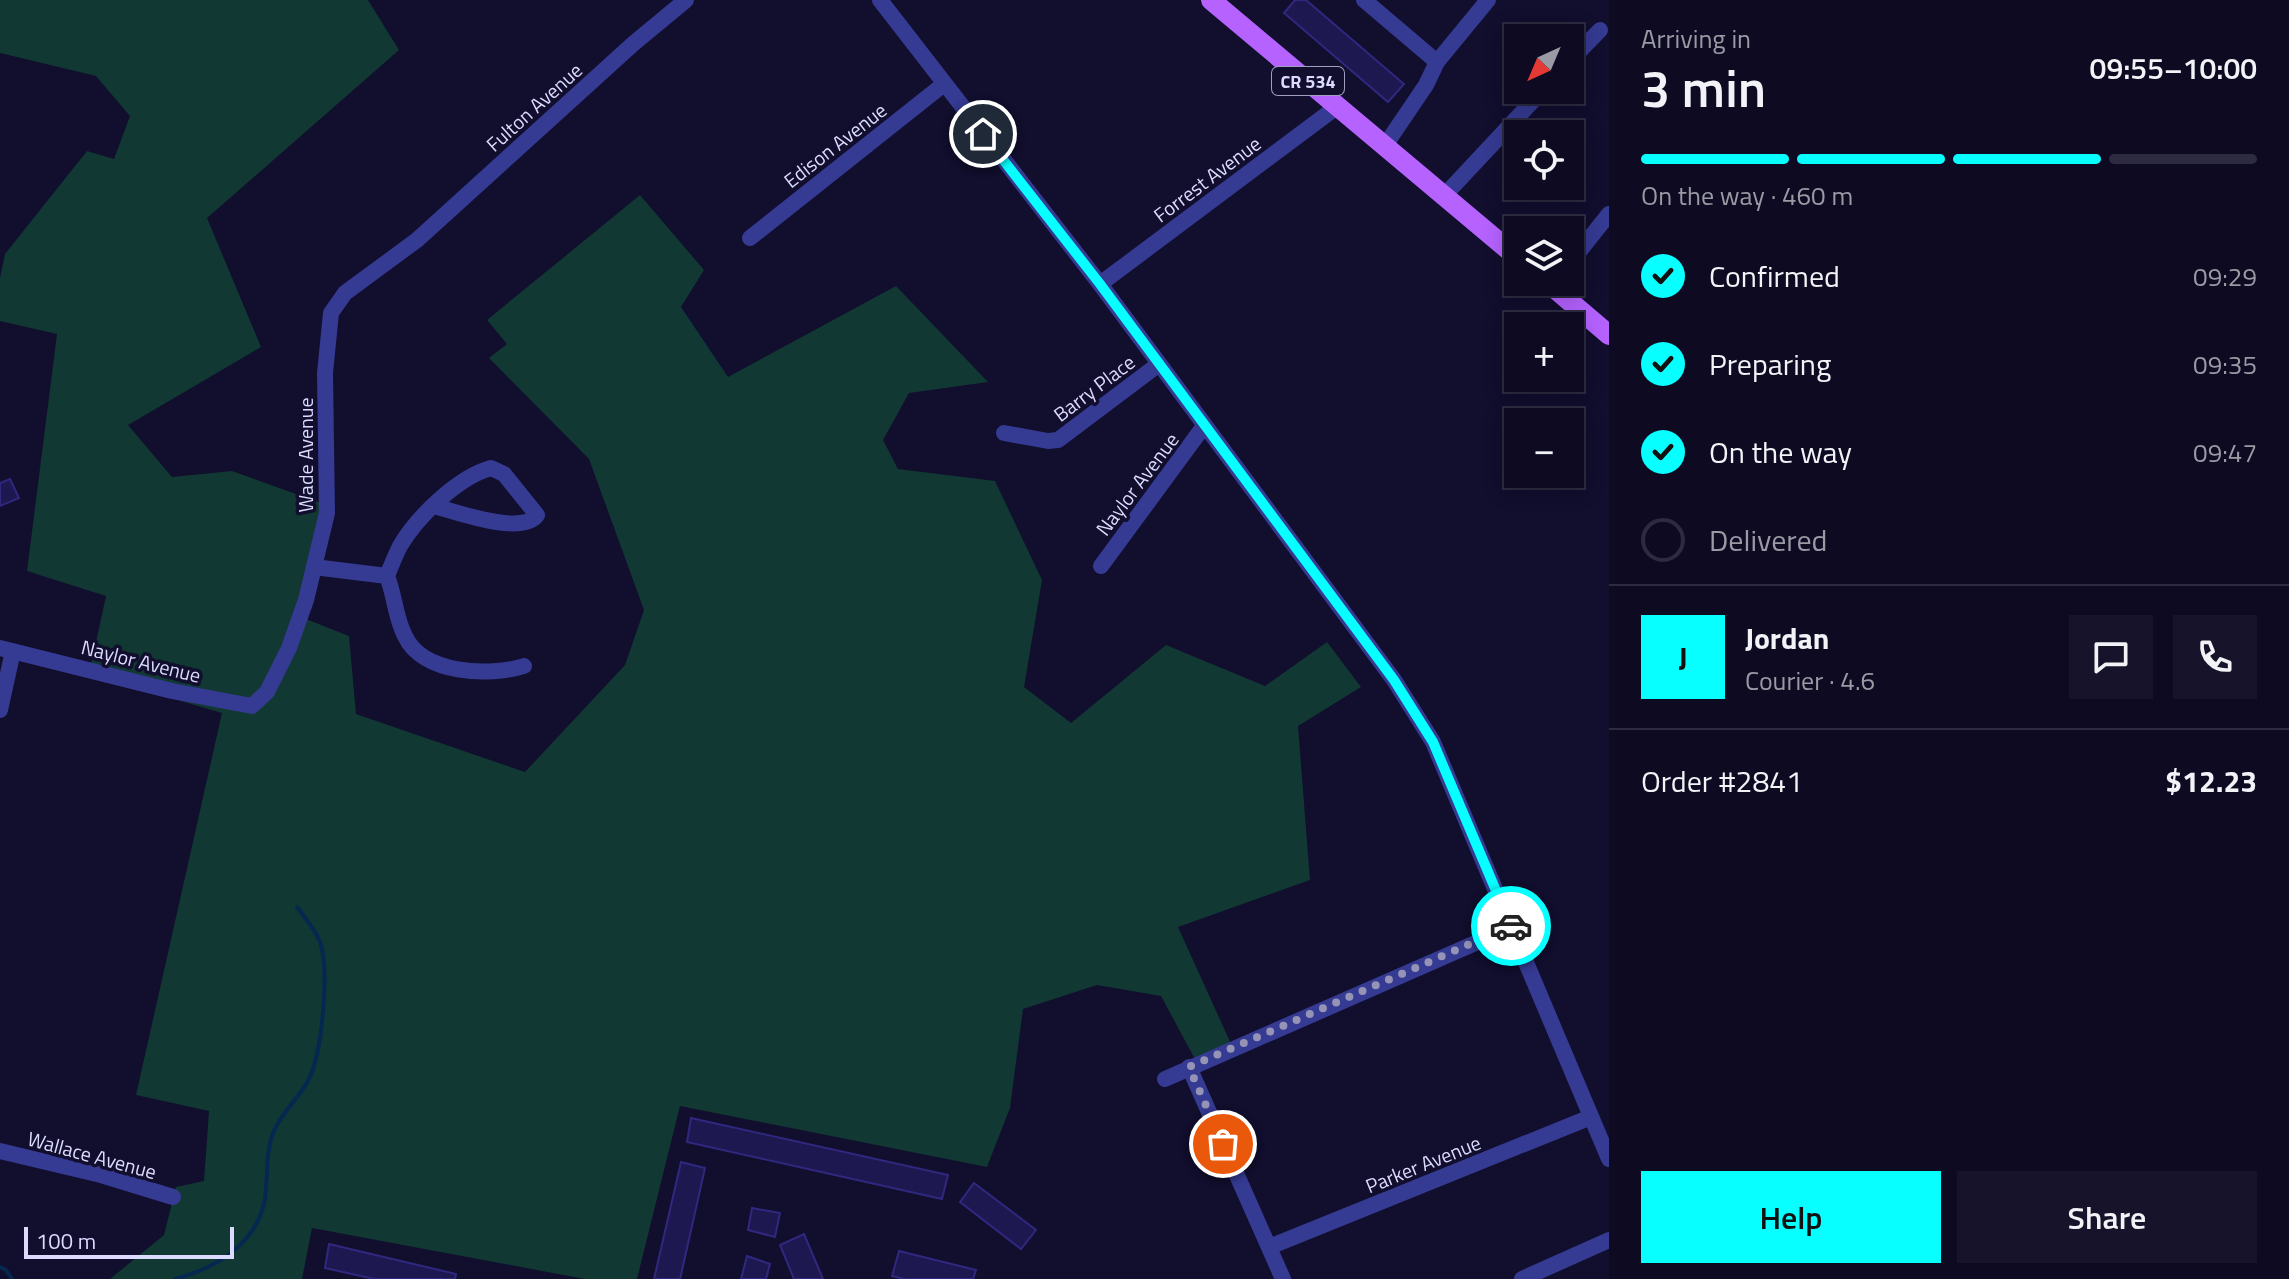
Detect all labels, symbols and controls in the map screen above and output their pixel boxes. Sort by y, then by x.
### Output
text: Arriving in [1641,19,1751,58]
north arrow [1504,24,1584,104]
map controls [1504,24,1584,488]
text: 09:55–10:00 [2090,45,2257,91]
text: 3 min [1641,48,1766,127]
street label: Fulton Avenue [479,55,589,159]
road number: CR 534 [1272,67,1344,95]
street label: Edison Avenue [777,95,893,195]
pin [949,100,1017,168]
icon: home [961,112,1005,156]
button: locate [1504,120,1584,200]
street label: Forrest Avenue [1147,128,1267,230]
text: On the way · 460 m [1641,176,1853,215]
button: layers [1504,216,1584,296]
text: Confirmed [1709,253,1840,299]
icon: check [1641,254,1685,298]
text: 09:29 [2193,257,2257,296]
button: + [1504,312,1584,392]
text: Preparing [1709,341,1831,387]
icon: check [1641,342,1685,386]
text: 09:35 [2193,345,2257,384]
street label: Barry Place [1047,347,1141,429]
street label: Wade Avenue [290,397,321,513]
button: − [1504,408,1584,488]
street label: Naylor Avenue [1088,426,1186,542]
text: On the way [1709,429,1852,475]
icon: check [1641,430,1685,474]
text: 09:47 [2193,433,2257,472]
text: Delivered [1709,517,1827,563]
text: Jordan [1745,615,1829,661]
button: chat [2069,615,2153,699]
button: phone [2173,615,2257,699]
street label: Naylor Avenue [78,631,204,691]
text: J [1678,634,1688,680]
text: Courier · 4.6 [1745,661,1875,700]
text: Order #2841 [1641,758,1803,804]
text: $12.23 [2165,758,2257,804]
courier [1471,886,1551,966]
icon: car [1489,904,1533,948]
pin [1189,1110,1257,1178]
icon: bag [1201,1122,1245,1166]
street label: Wallace Avenue [24,1123,160,1187]
street label: Parker Avenue [1361,1127,1485,1201]
button: Help [1641,1171,1941,1263]
button: Share [1957,1171,2257,1263]
scale bar [24,1223,234,1259]
text: 100 m [36,1224,96,1258]

